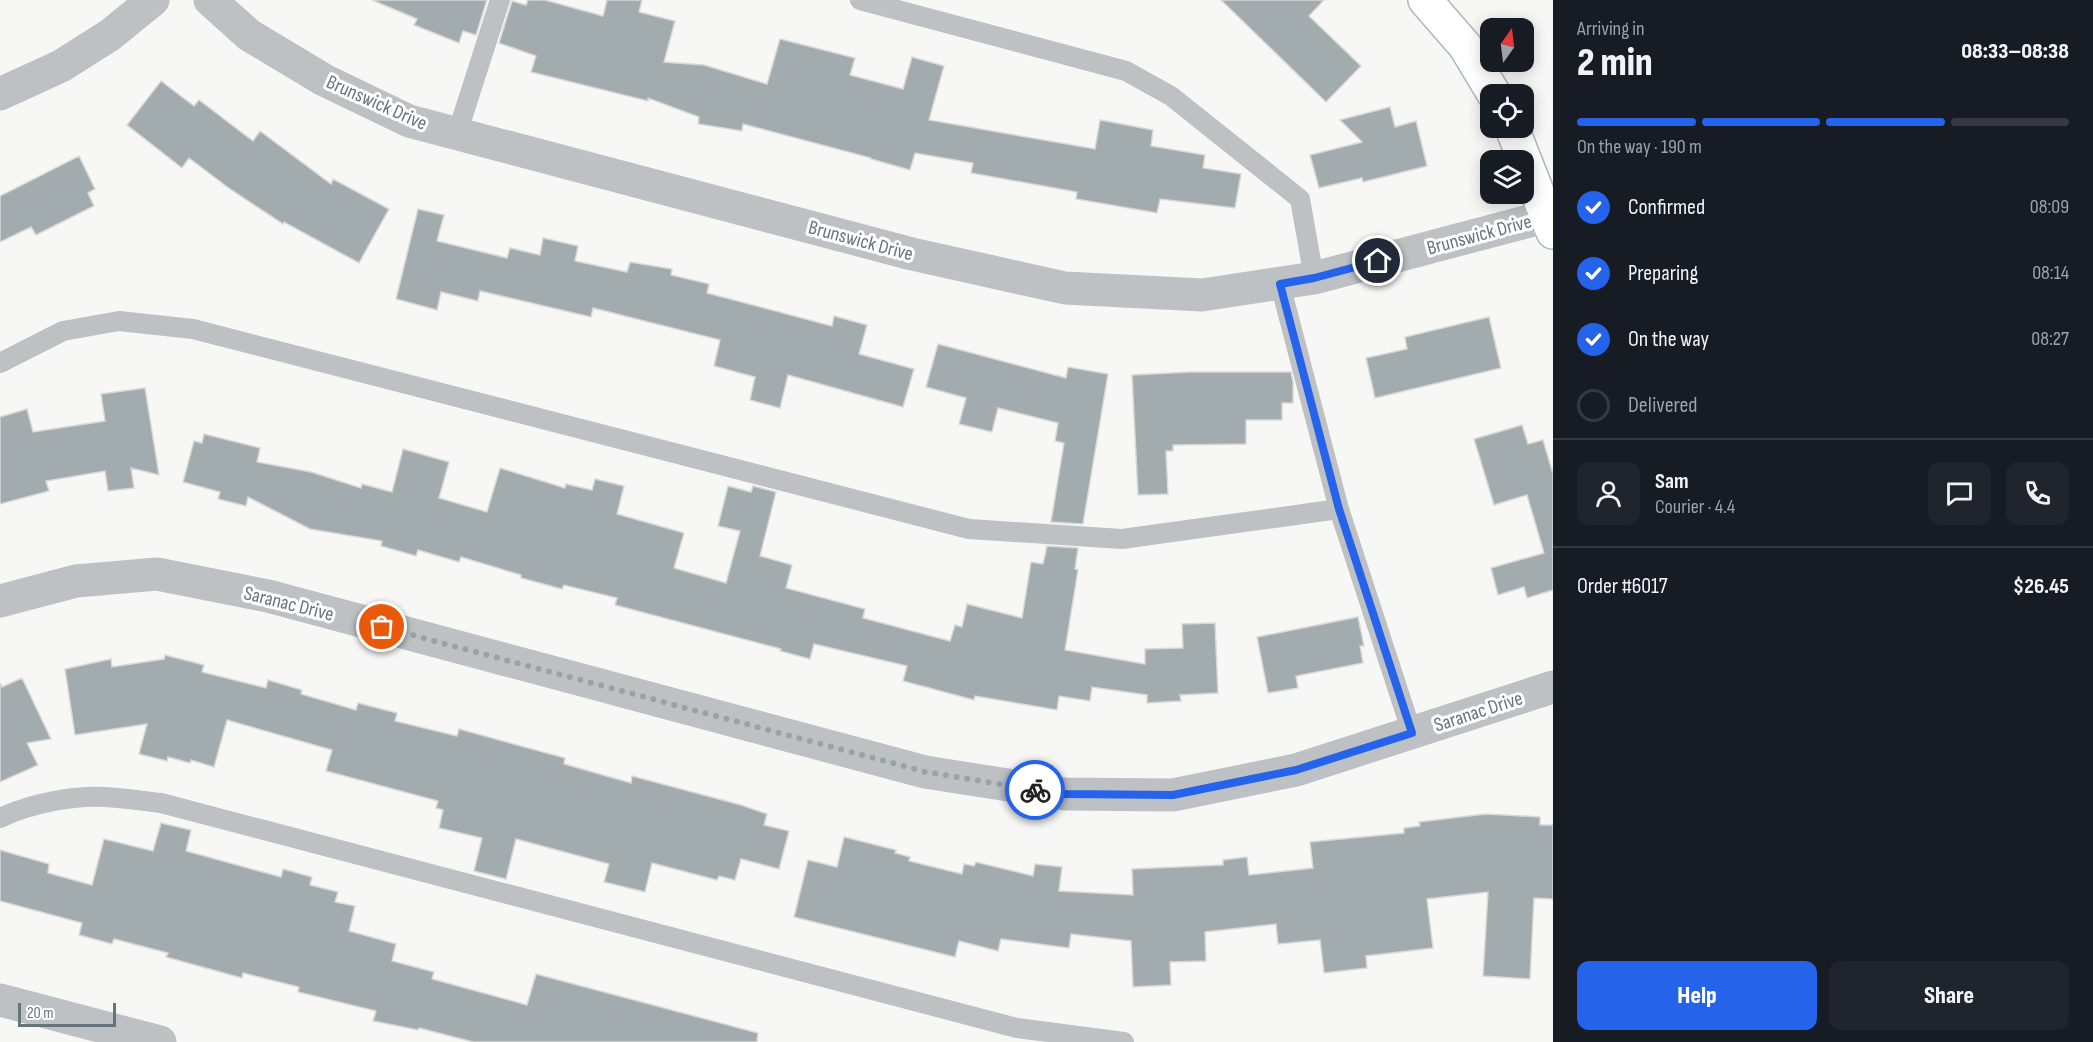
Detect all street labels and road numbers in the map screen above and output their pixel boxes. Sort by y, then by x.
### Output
street label: Brunswick Drive [323,70,431,136]
street label: Brunswick Drive [1424,209,1534,260]
street label: Brunswick Drive [806,215,916,266]
street label: Saranac Drive [241,581,336,627]
street label: Saranac Drive [1431,686,1526,738]

